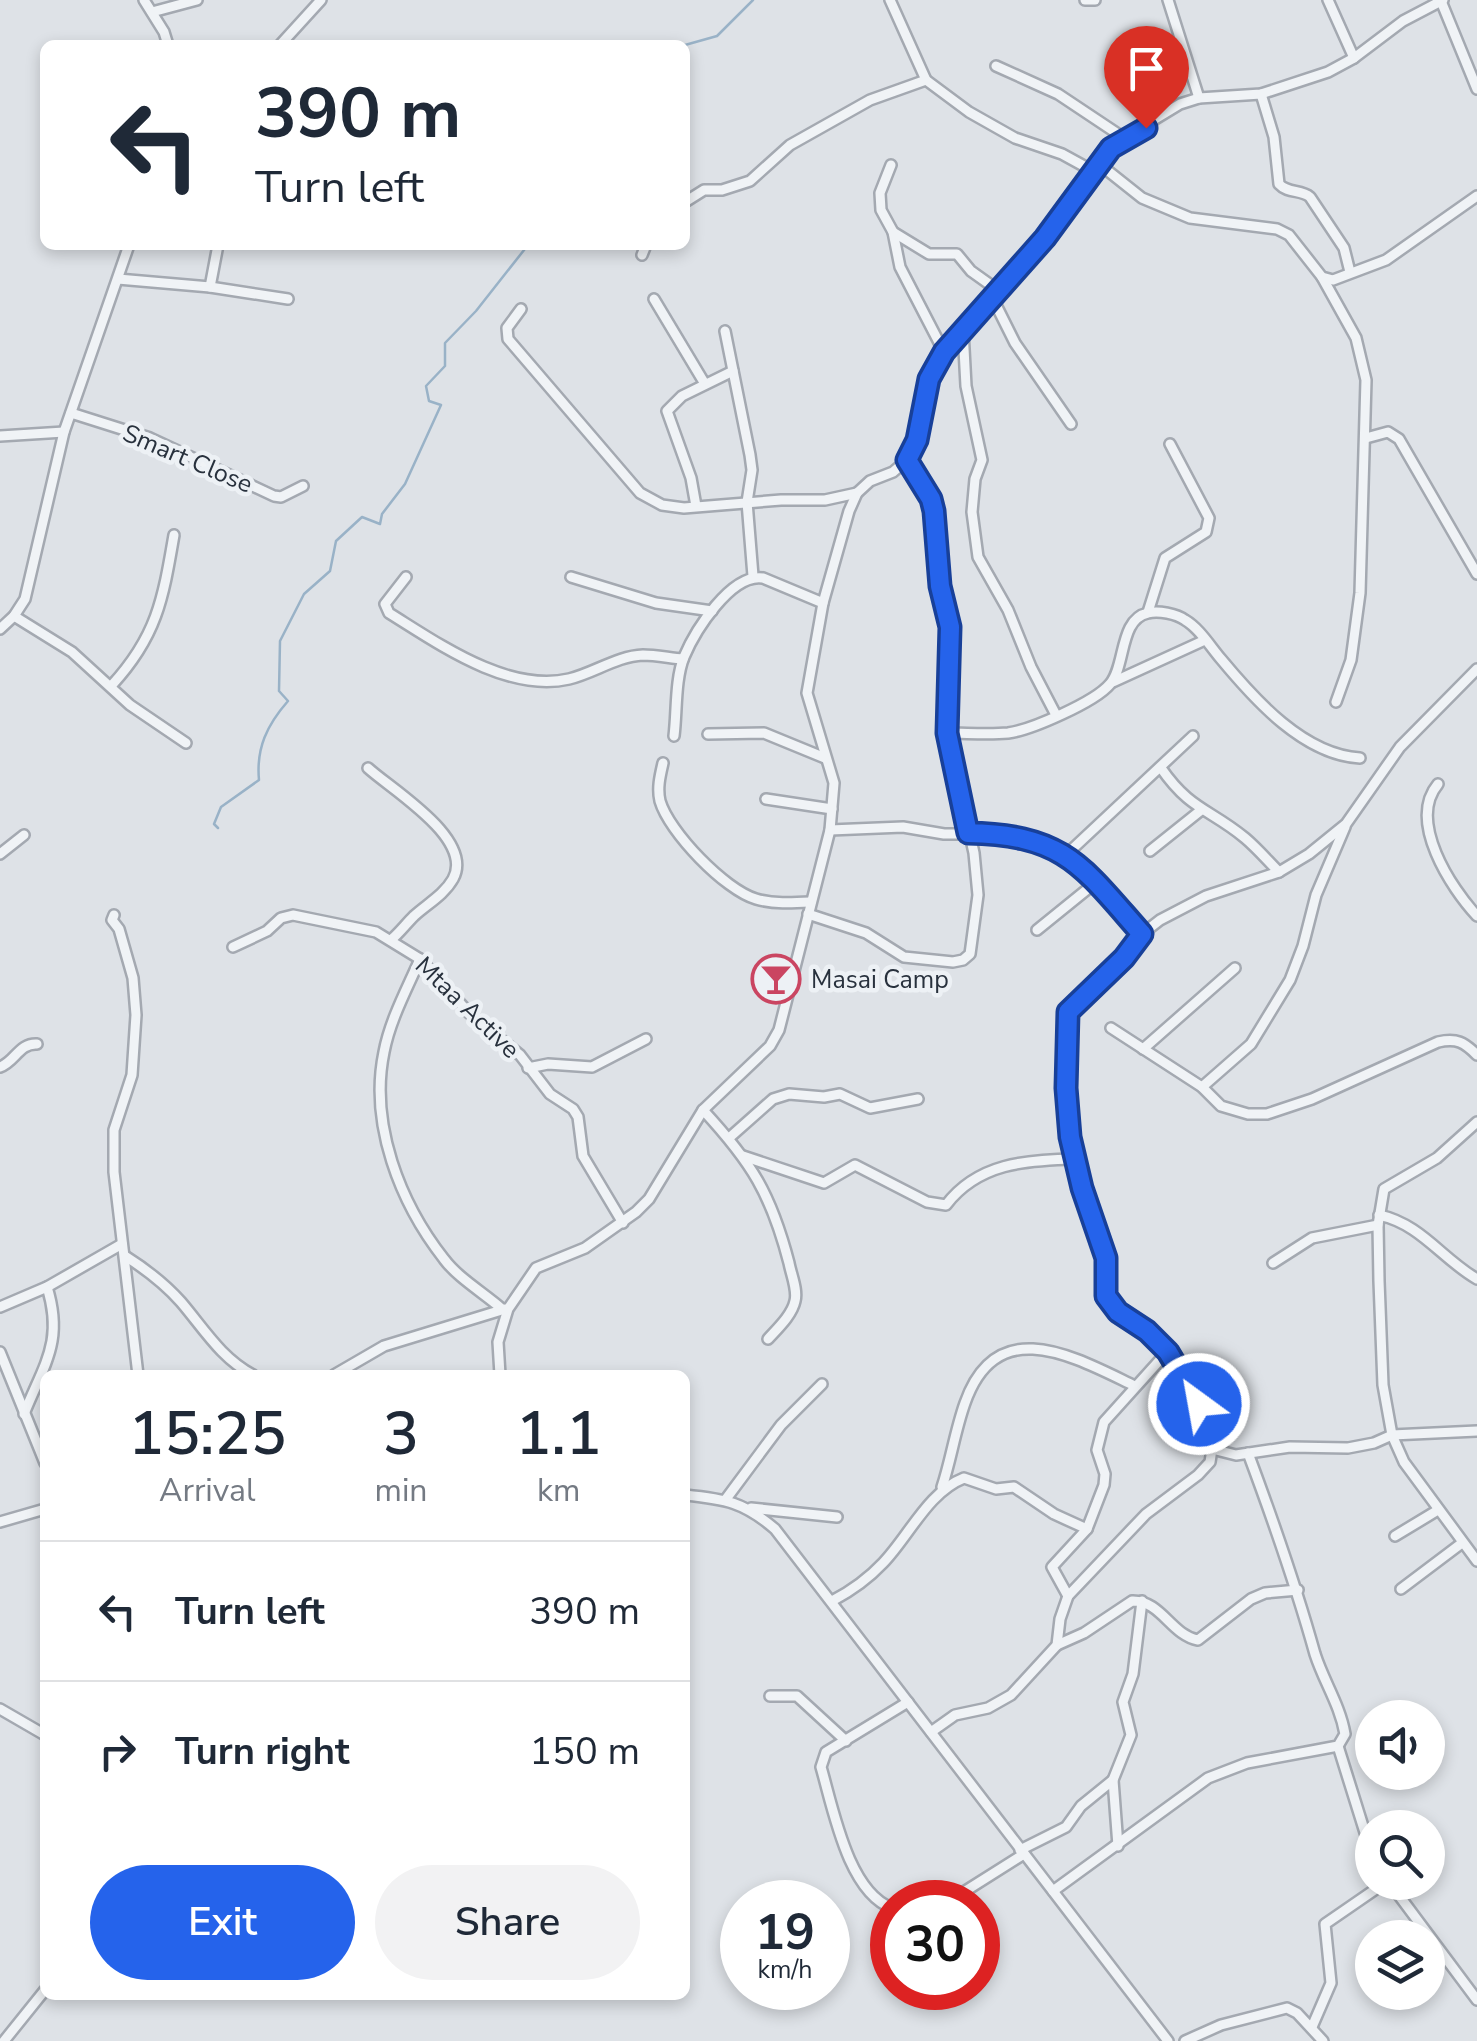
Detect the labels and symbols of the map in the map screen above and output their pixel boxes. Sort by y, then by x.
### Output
pin [1104,26,1189,129]
street label: Smart Close [117,416,258,502]
street label: Mtaa Active [408,949,527,1066]
bar icon: Masai Camp [750,953,802,1005]
place label: Masai Camp [811,963,949,997]
position arrow [1147,1352,1251,1456]
speed limit sign: 30 [870,1880,1000,2010]

